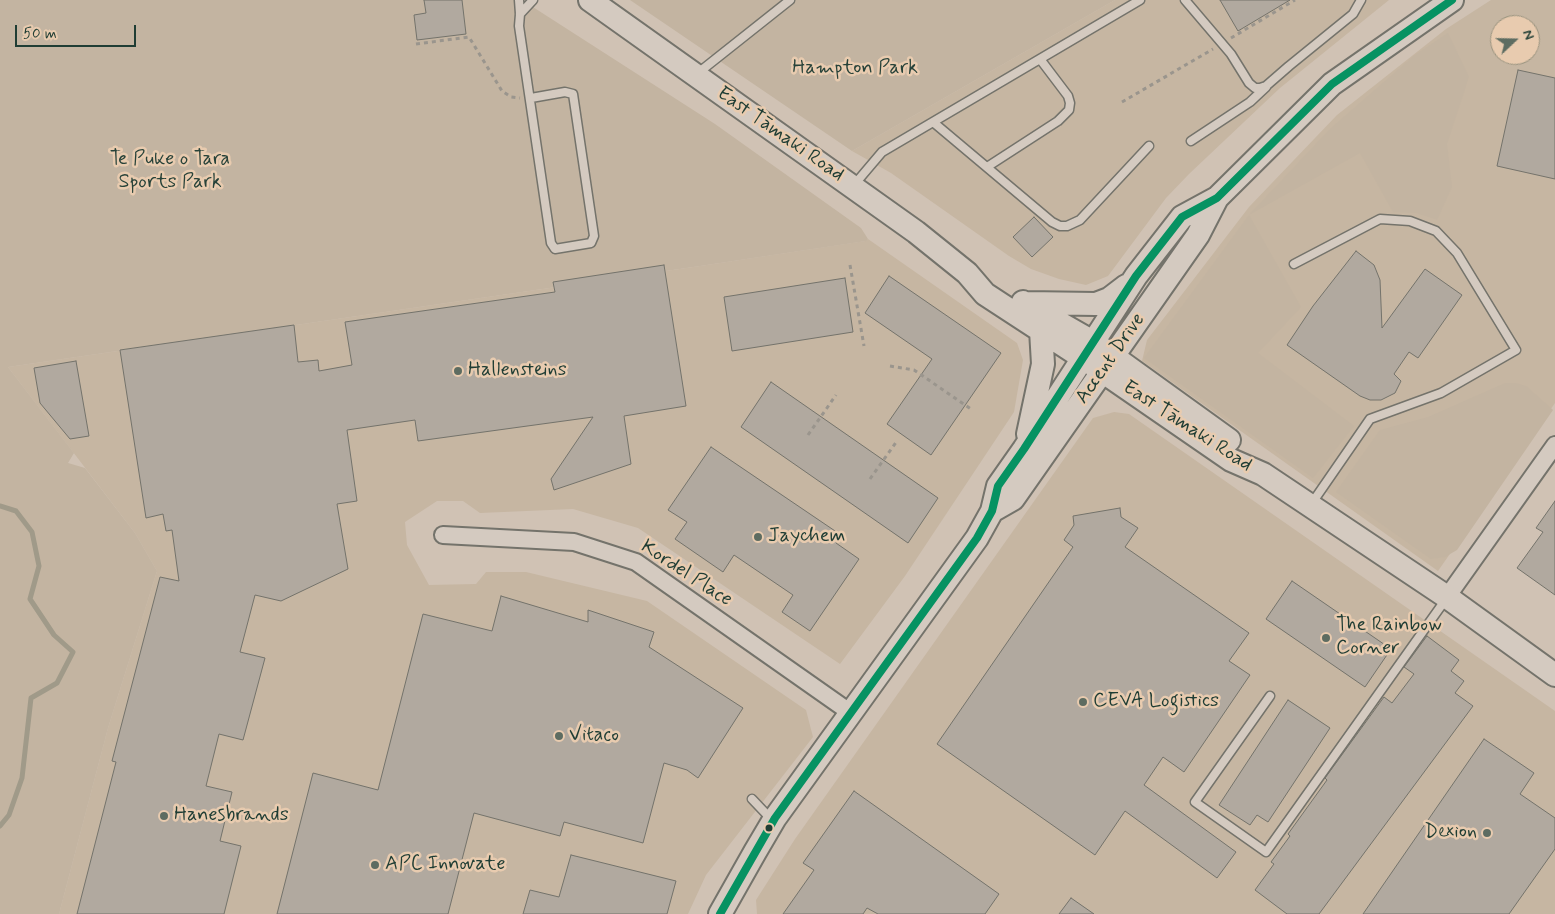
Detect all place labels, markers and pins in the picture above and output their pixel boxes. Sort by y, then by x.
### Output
place label: Hallensteins [468,359,567,383]
marker: Hallensteins [452,365,464,377]
place label: Jaychem [768,525,845,549]
marker: Jaychem [752,531,764,543]
place label: The Rainbow Corner [1336,614,1442,661]
marker: The Rainbow Corner [1320,632,1332,644]
place label: CEVA Logistics [1093,690,1219,714]
marker: CEVA Logistics [1077,696,1089,708]
place label: Vitaco [569,724,619,748]
marker: Vitaco [553,730,565,742]
place label: Hanesbrands [174,804,289,828]
marker: Hanesbrands [158,810,170,822]
place label: Dexion [1424,821,1477,845]
unlabelled marker [764,823,774,833]
marker: Dexion [1481,827,1493,839]
place label: APC Innovate [385,853,505,877]
marker: APC Innovate [369,859,381,871]

